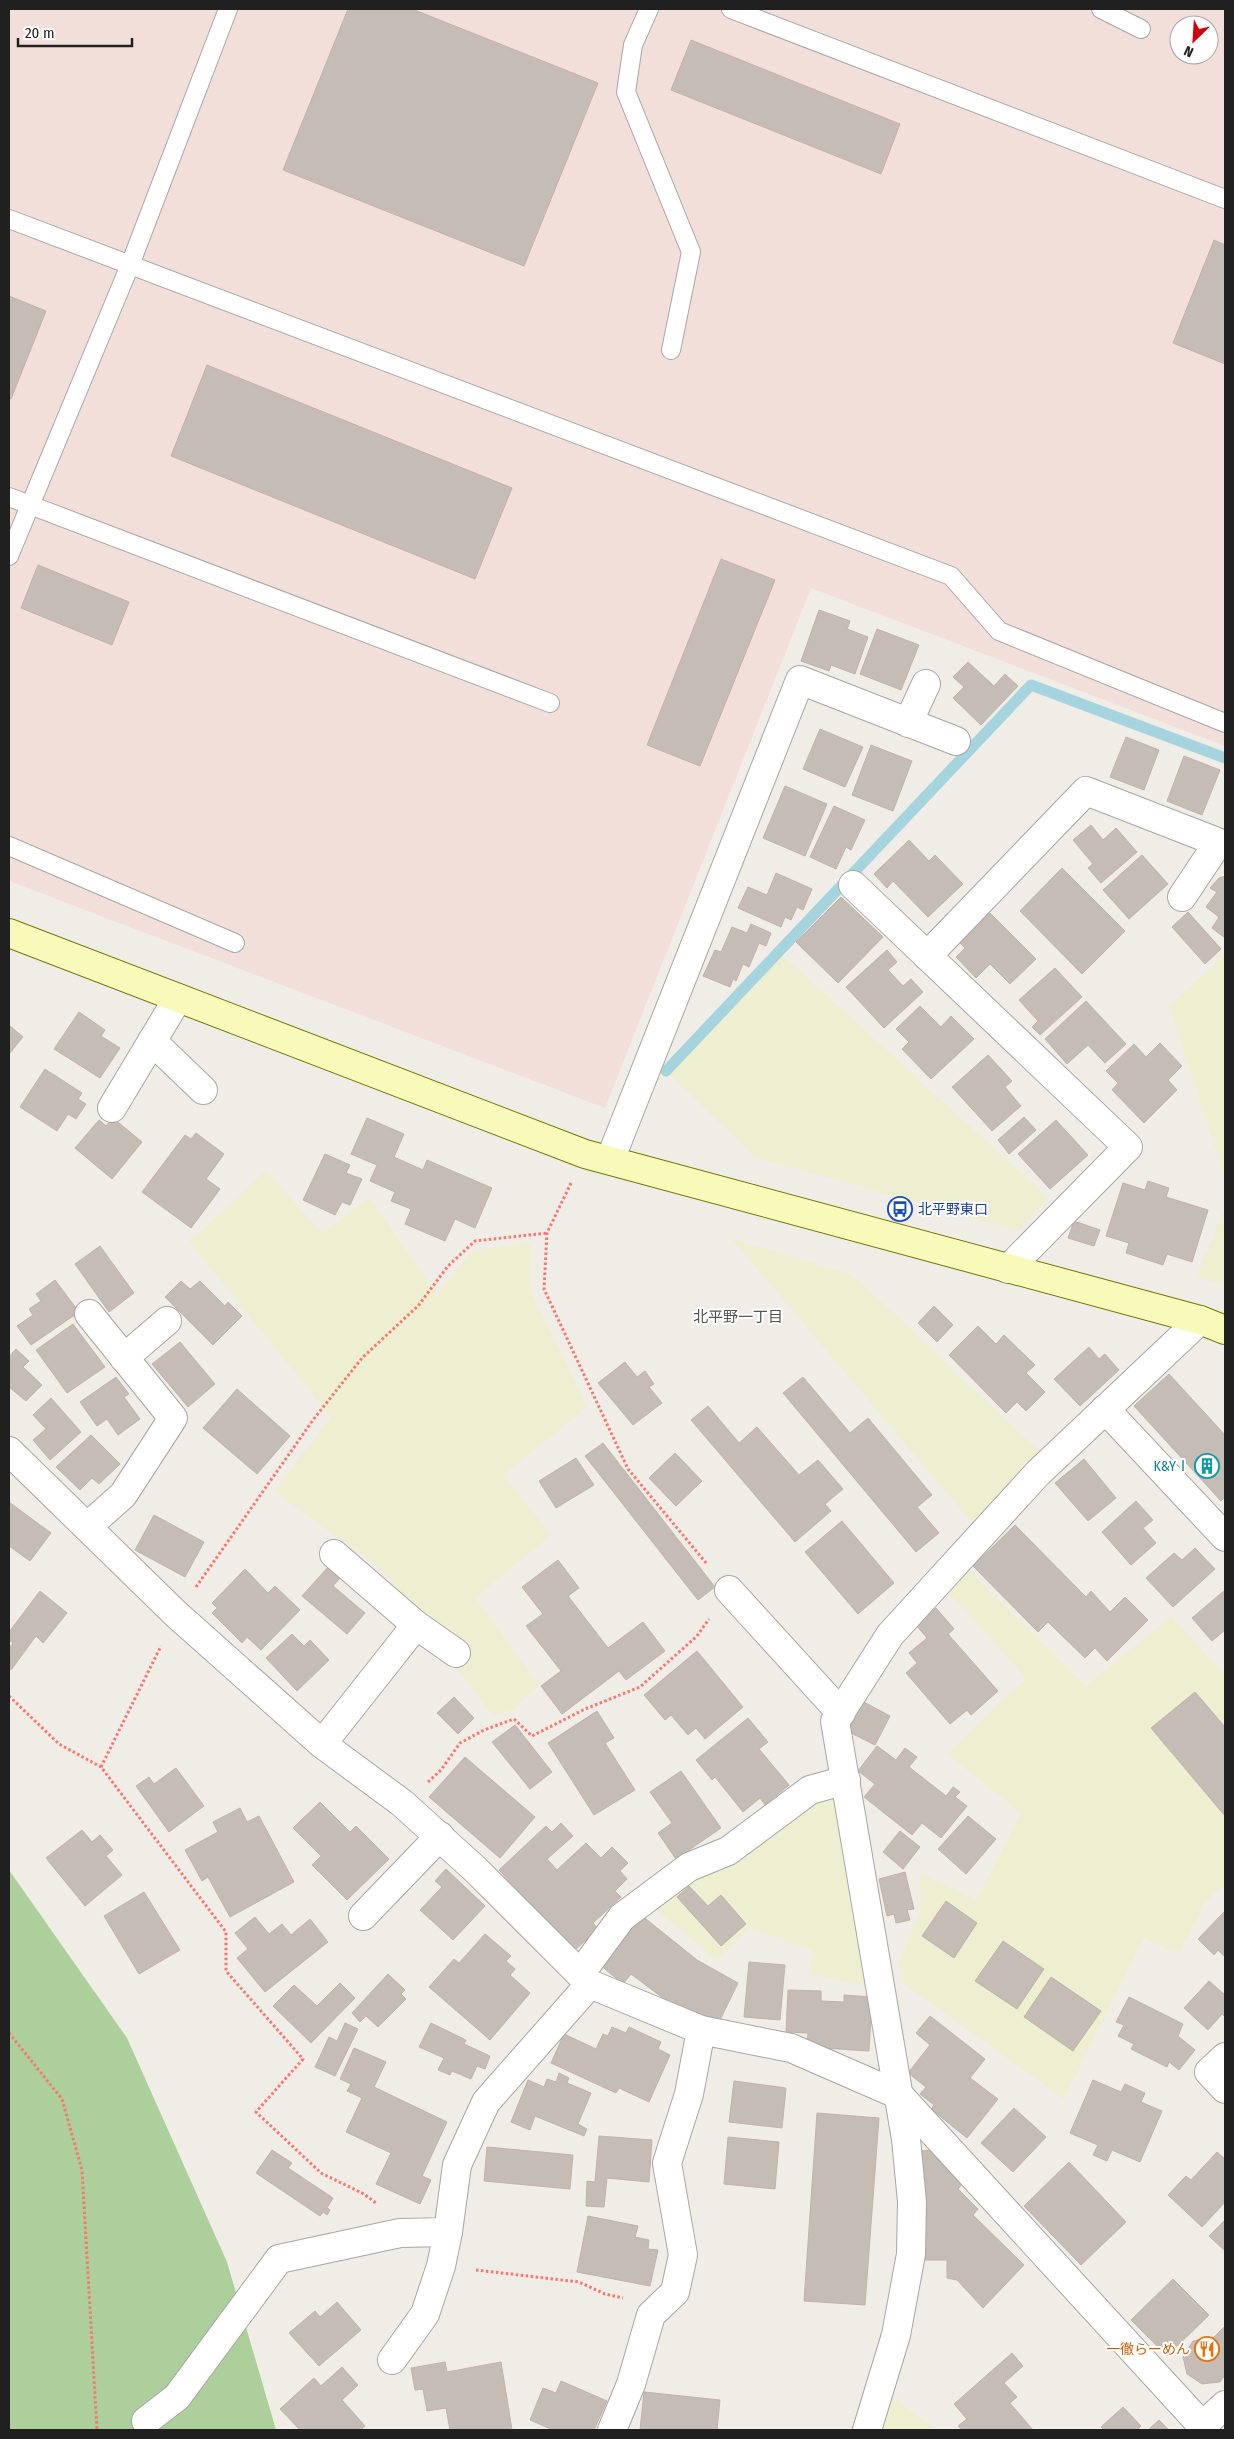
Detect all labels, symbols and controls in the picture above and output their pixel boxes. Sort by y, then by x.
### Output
scale bar [18,15,131,47]
north arrow [1169,15,1219,65]
text: 20 m [25,24,55,42]
text: N [1181,42,1196,61]
bus stop icon: 北平野東口 [887,1196,913,1222]
place label: 北平野東口 [918,1201,988,1218]
district label: 北平野一丁目 [693,1308,783,1326]
building icon: K&YⅠ [1194,1453,1220,1479]
place label: K&YⅠ [1153,1458,1190,1475]
restaurant icon: 一徹らーめん [1194,2336,1220,2362]
place label: 一徹らーめん [1106,2341,1190,2358]

